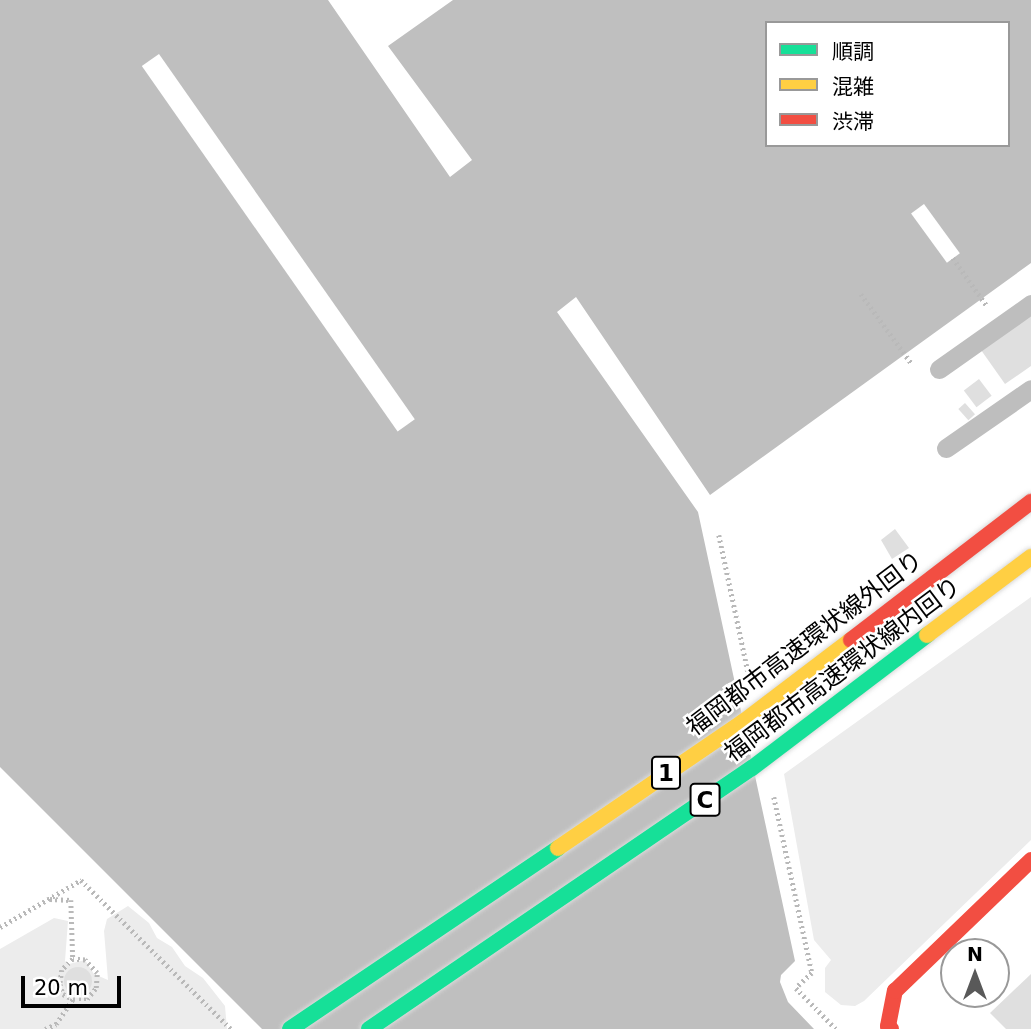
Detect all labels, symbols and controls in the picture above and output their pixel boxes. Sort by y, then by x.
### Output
legend [765,21,1010,147]
text: 順調 [832,40,874,64]
text: 混雑 [832,75,874,99]
text: 渋滞 [832,110,874,134]
street label: 福岡都市高速環状線外回り [681,546,929,742]
street label: 福岡都市高速環状線内回り [719,572,967,768]
road number: 1 [650,754,682,792]
road number: C [689,780,721,820]
north arrow [940,938,1010,1008]
text: N [967,943,983,965]
scale bar [24,962,124,1006]
text: 20 m [34,976,88,1000]

